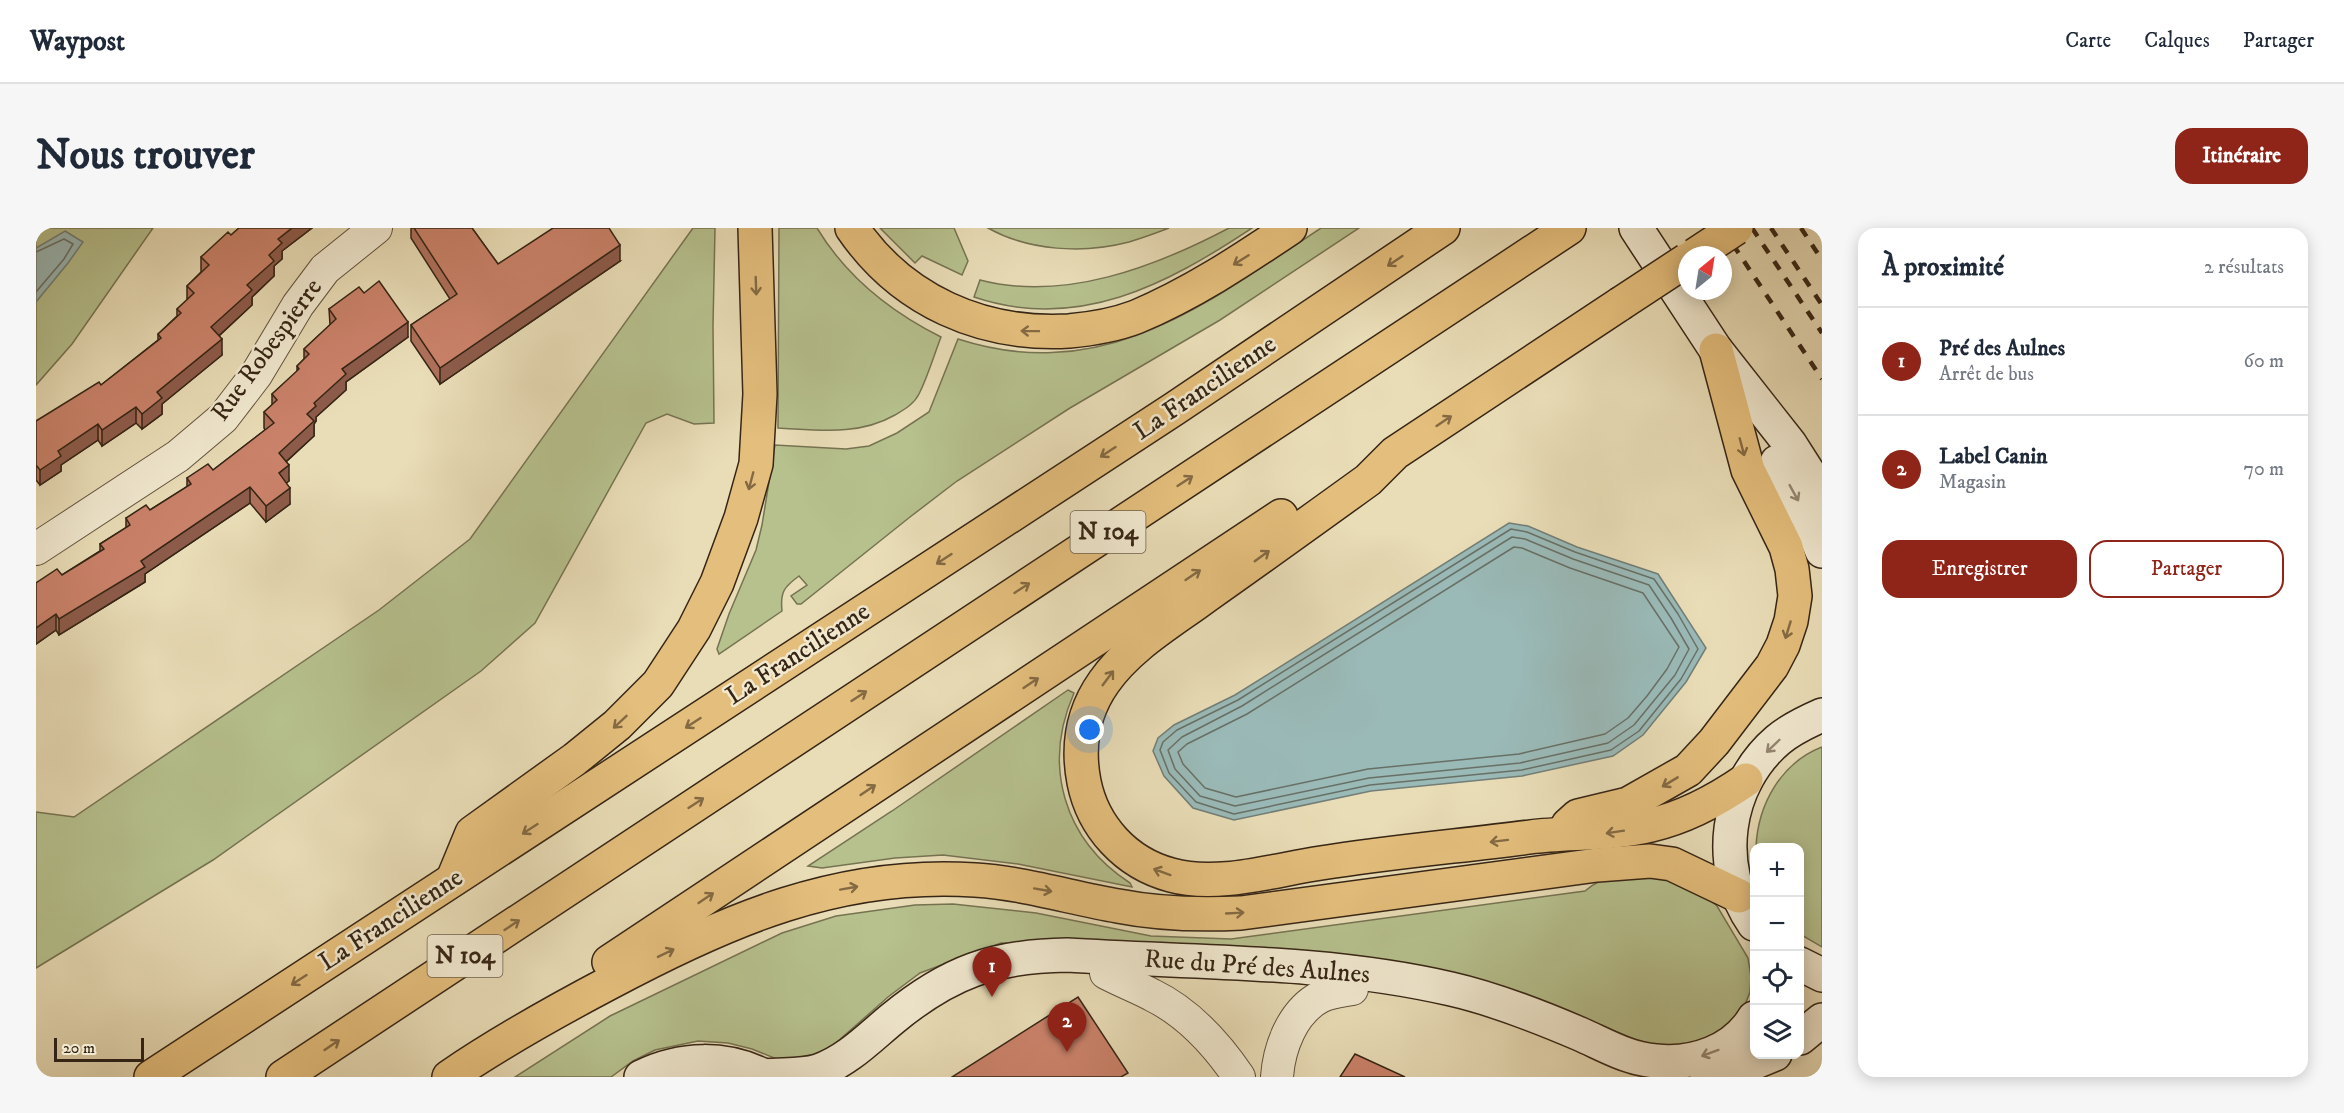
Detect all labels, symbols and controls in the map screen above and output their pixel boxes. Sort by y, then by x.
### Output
text: Waypost [30,24,125,59]
text: Carte [2065,28,2111,54]
text: Calques [2144,28,2210,54]
text: Partager [2243,28,2314,54]
button: Itinéraire [2175,128,2308,184]
text: Nous trouver [36,130,255,182]
north arrow [1678,246,1732,300]
text: À proximité [1882,251,2004,284]
one-way arrow [1386,254,1403,267]
one-way arrow [1233,255,1250,267]
text: 2 résultats [2204,255,2284,280]
street label: Rue Robespierre [204,272,330,428]
one-way arrow [751,276,762,296]
one-way arrow [1020,325,1040,337]
street label: La Francilienne [1127,328,1283,448]
text: Pré des Aulnes [1939,335,2065,362]
text: 1 [1898,349,1905,374]
text: 60 m [2244,349,2284,374]
text: Arrêt de bus [1939,362,2034,387]
one-way arrow [1435,415,1451,427]
one-way arrow [1737,437,1748,456]
text: Label Canin [1939,443,2048,470]
one-way arrow [1100,446,1116,458]
text: 2 [1897,457,1906,482]
text: 70 m [2243,457,2284,482]
text: Magasin [1939,470,2006,495]
one-way arrow [745,471,756,490]
one-way arrow [1176,475,1193,487]
one-way arrow [1788,484,1800,501]
road number: N 104 [1070,511,1146,553]
button: Enregistrer [1882,540,2077,598]
button: Partager [2089,540,2284,598]
one-way arrow [1254,550,1270,562]
one-way arrow [936,552,953,565]
one-way arrow [1184,569,1201,581]
one-way arrow [1014,582,1031,595]
street label: La Francilienne [720,595,876,713]
one-way arrow [1782,620,1793,639]
one-way arrow [1101,670,1114,686]
one-way arrow [1022,676,1039,689]
one-way arrow [851,689,868,702]
one-way arrow [612,715,627,729]
your location [1075,715,1104,744]
one-way arrow [685,717,702,729]
one-way arrow [1765,738,1780,753]
one-way arrow [1661,775,1678,788]
one-way arrow [859,784,876,796]
one-way arrow [688,797,704,809]
one-way arrow [522,823,539,835]
one-way arrow [1606,826,1625,837]
one-way arrow [1490,836,1510,847]
map controls [1750,843,1804,1059]
button: + [1750,843,1804,897]
street label: La Francilienne [313,861,469,979]
one-way arrow [1153,866,1172,877]
one-way arrow [839,882,858,893]
one-way arrow [1032,884,1052,895]
one-way arrow [697,892,713,904]
button: − [1750,897,1804,951]
one-way arrow [1225,908,1245,919]
one-way arrow [503,919,520,931]
road number: N 104 [428,935,502,977]
street label: Rue du Pré des Aulnes [1143,943,1371,991]
one-way arrow [657,947,675,959]
pin: 1 [972,948,1012,997]
button: locate [1750,951,1804,1005]
one-way arrow [290,974,307,987]
pin: 2 [1048,1002,1086,1052]
button: layers [1750,1005,1804,1059]
scale bar [54,1035,144,1062]
text: 20 m [63,1038,95,1058]
one-way arrow [323,1038,340,1050]
one-way arrow [1701,1049,1720,1060]

